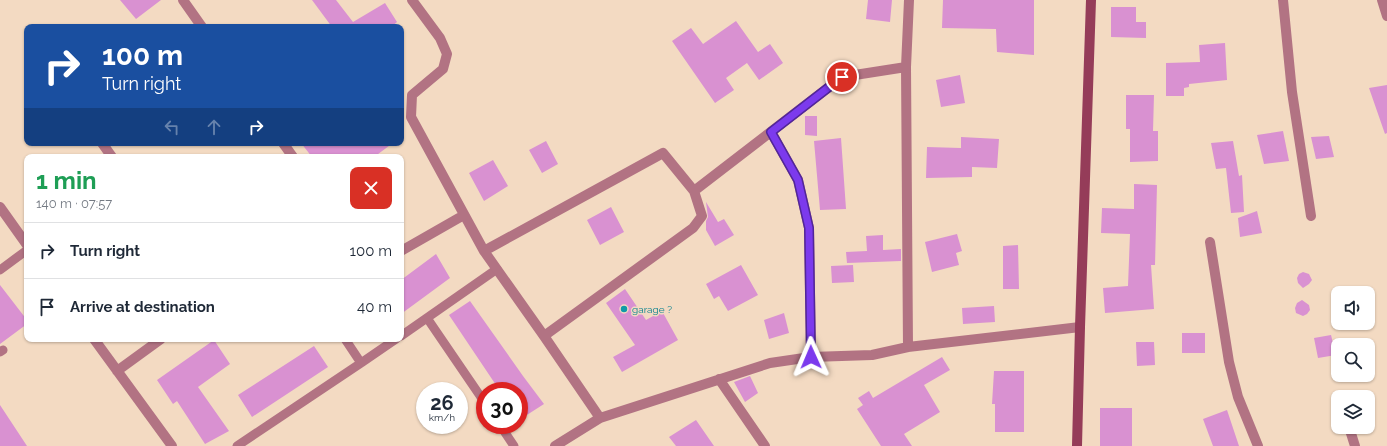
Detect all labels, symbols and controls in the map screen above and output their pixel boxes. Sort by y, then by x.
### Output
text: 100 m [102,39,183,72]
icon: right [36,40,88,92]
pin [825,60,859,94]
icon: arrive [831,66,853,88]
text: Turn right [102,73,181,94]
icon: left [161,116,183,138]
icon: ahead [203,116,225,138]
icon: right [245,116,267,138]
text: 1 min [36,166,97,195]
button: close [350,167,392,209]
text: 140 m · 07:57 [36,196,112,211]
icon: right [36,240,58,262]
text: Turn right [70,242,140,260]
text: 100 m [350,242,392,260]
map controls [1331,286,1375,434]
button: sound [1331,286,1375,330]
icon: arrive [36,296,58,318]
text: Arrive at destination [70,298,215,316]
text: 40 m [357,298,392,316]
marker: garage ? [619,304,629,314]
place label: garage ? [632,304,672,315]
position arrow [790,336,832,378]
button: search [1331,338,1375,382]
speed limit sign: 30 [476,382,528,434]
button: layers [1331,390,1375,434]
text: 26 [430,391,454,415]
text: km/h [429,412,455,423]

